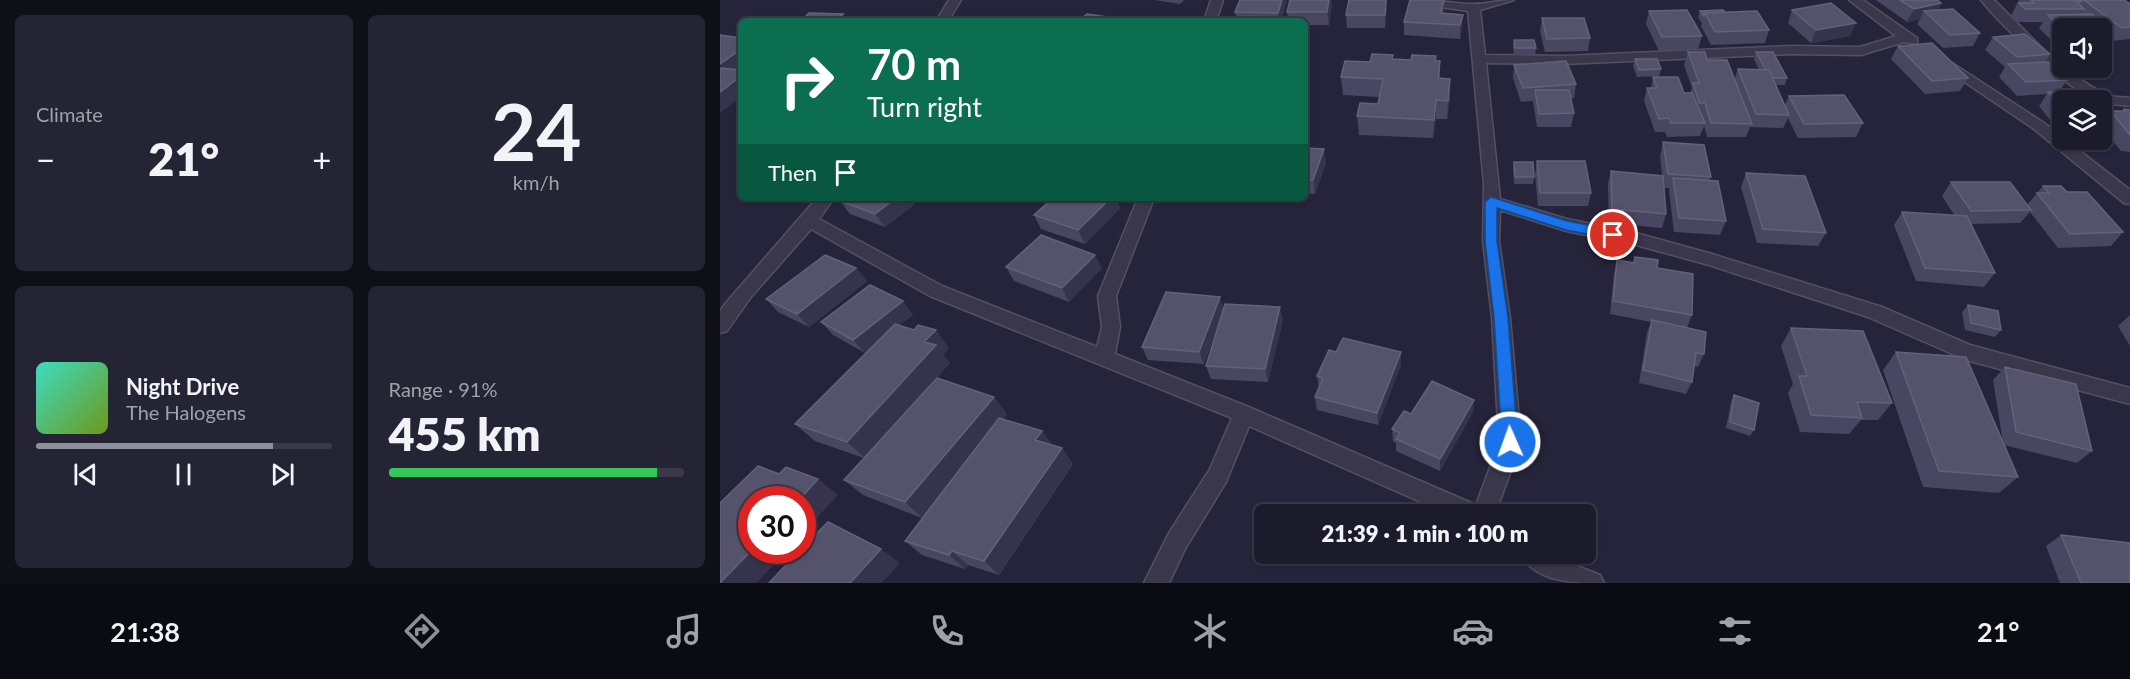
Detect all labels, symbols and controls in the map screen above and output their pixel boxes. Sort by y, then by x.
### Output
map controls [2052,18,2112,150]
button: sound [2052,18,2112,78]
text: 70 m [867,39,961,89]
icon: right [768,42,846,120]
text: 24 [491,84,581,178]
text: Turn right [867,90,982,123]
button: layers [2052,90,2112,150]
text: Climate [36,102,103,126]
text: 21° [148,132,219,186]
text: − [36,139,55,179]
text: + [312,139,331,179]
icon: arrive [829,156,862,189]
text: Then [768,159,817,186]
text: km/h [513,170,560,194]
pin [1587,209,1638,260]
icon: arrive [1596,218,1629,251]
text: Night Drive [126,373,239,400]
text: Range · 91% [389,377,497,401]
text: The Halogens [126,400,246,424]
text: 455 km [389,407,541,461]
position arrow [1478,410,1542,474]
icon: previous [69,458,102,491]
icon: pause [167,458,200,491]
icon: next [266,458,299,491]
speed limit sign: 30 [738,486,816,564]
text: 21:39 · 1 min · 100 m [1322,520,1528,547]
icon: directions [401,610,443,652]
icon: music [663,610,705,652]
icon: phone [926,610,968,652]
icon: climate [1189,610,1231,652]
icon: car [1452,610,1494,652]
icon: filters [1714,610,1756,652]
text: 21:38 [110,615,180,648]
text: 21° [1977,615,2020,648]

